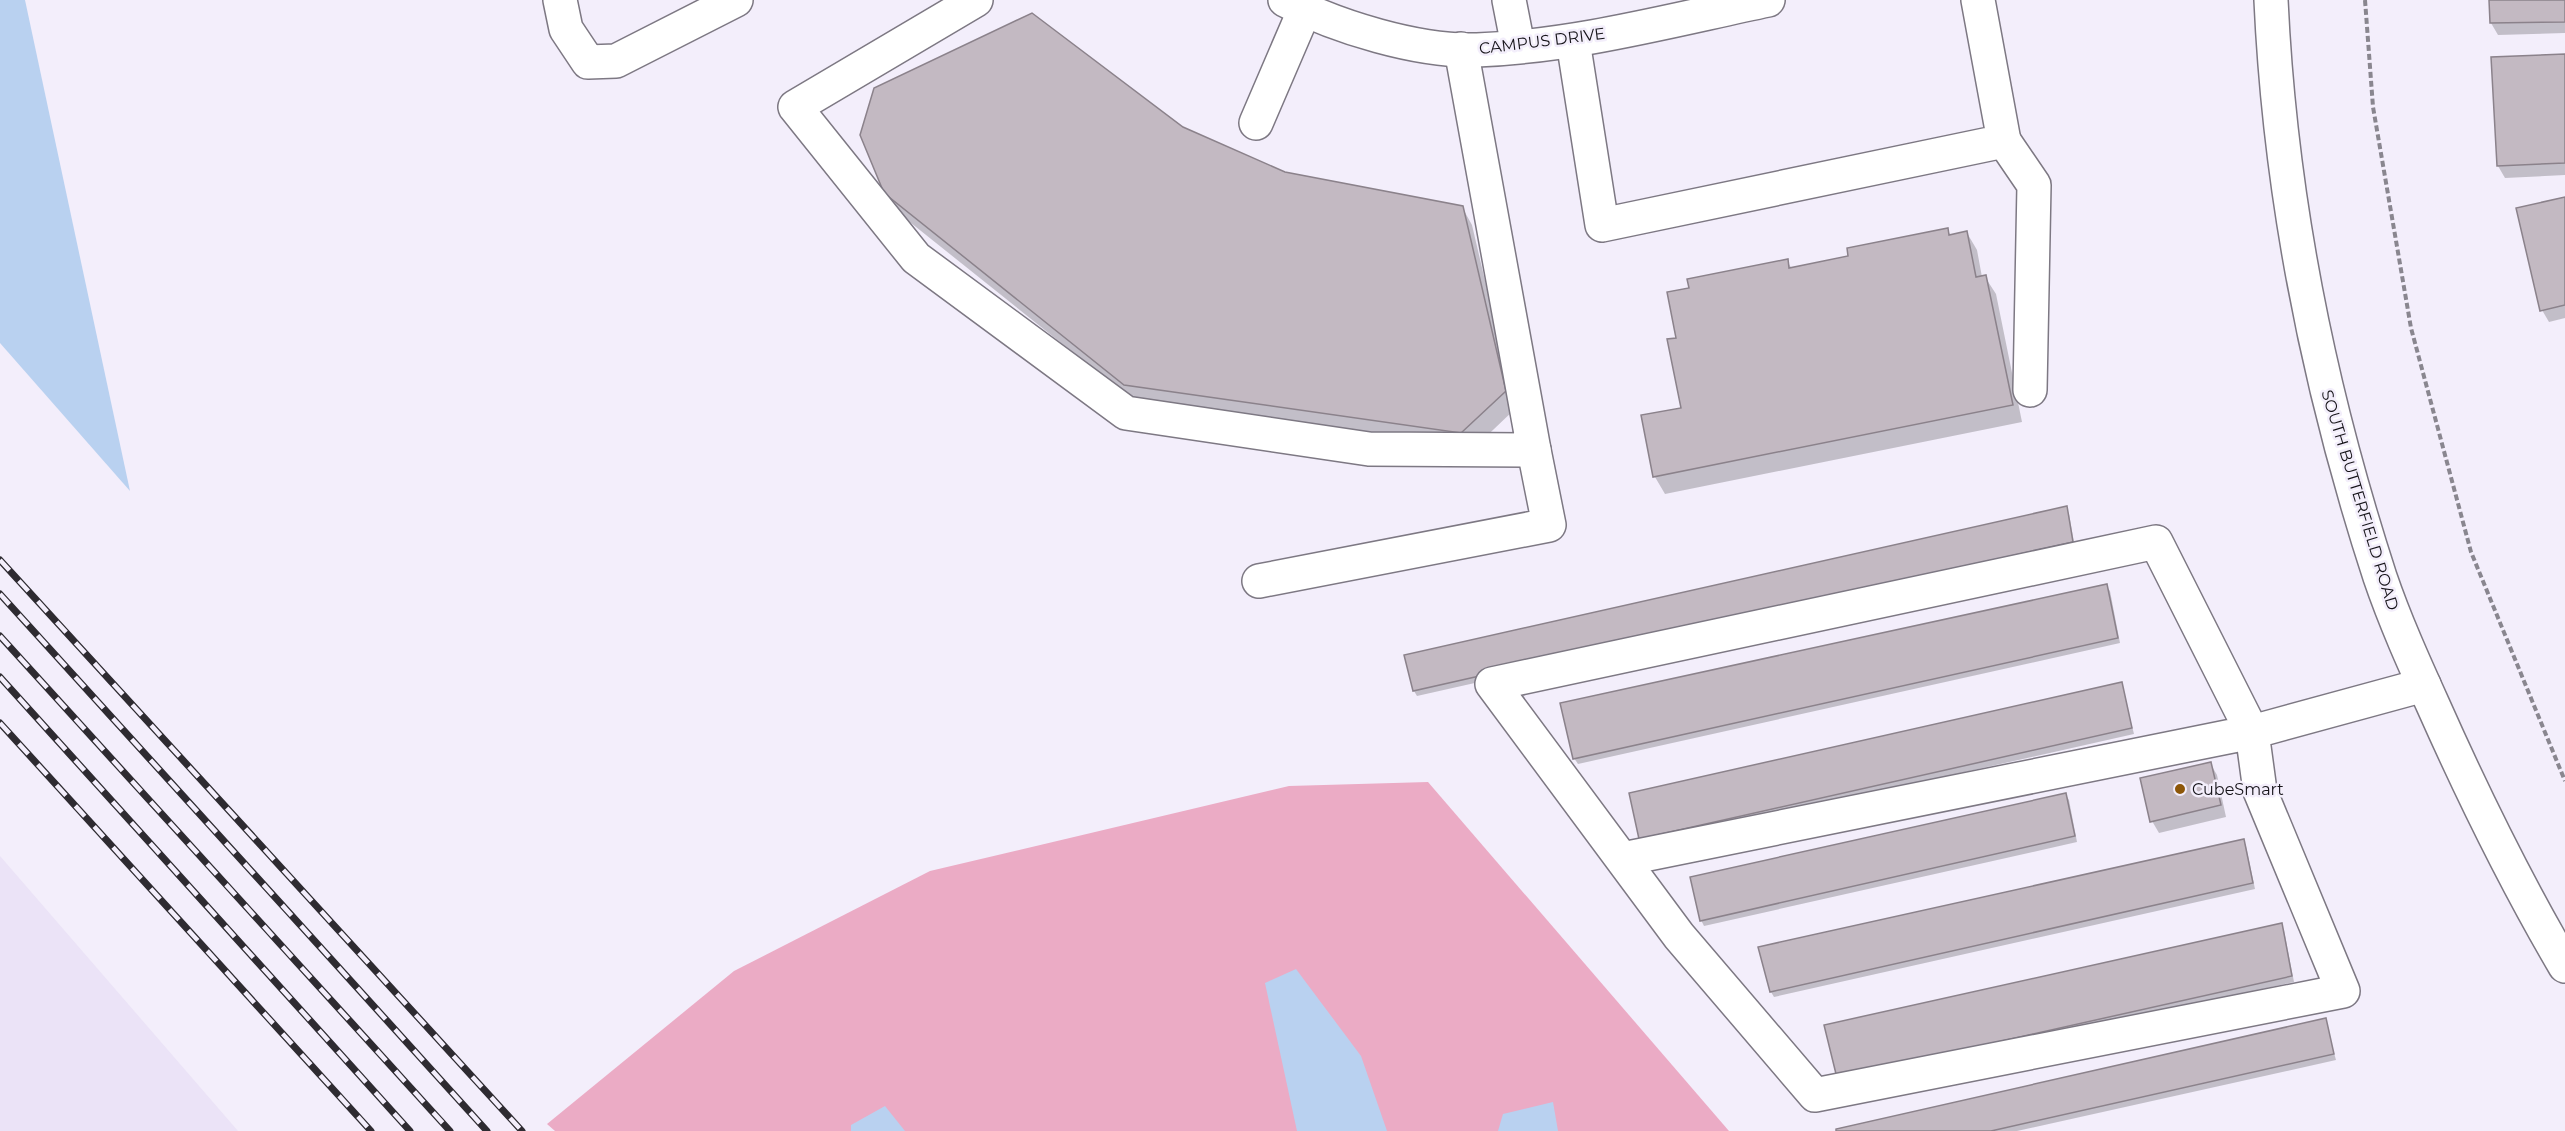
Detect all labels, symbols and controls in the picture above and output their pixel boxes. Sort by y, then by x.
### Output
street label: CAMPUS DRIVE [1478,24,1606,58]
street label: SOUTH BUTTERFIELD ROAD [2317,388,2403,612]
place label: CubeSmart [2192,780,2284,799]
marker: CubeSmart [2173,782,2187,796]

